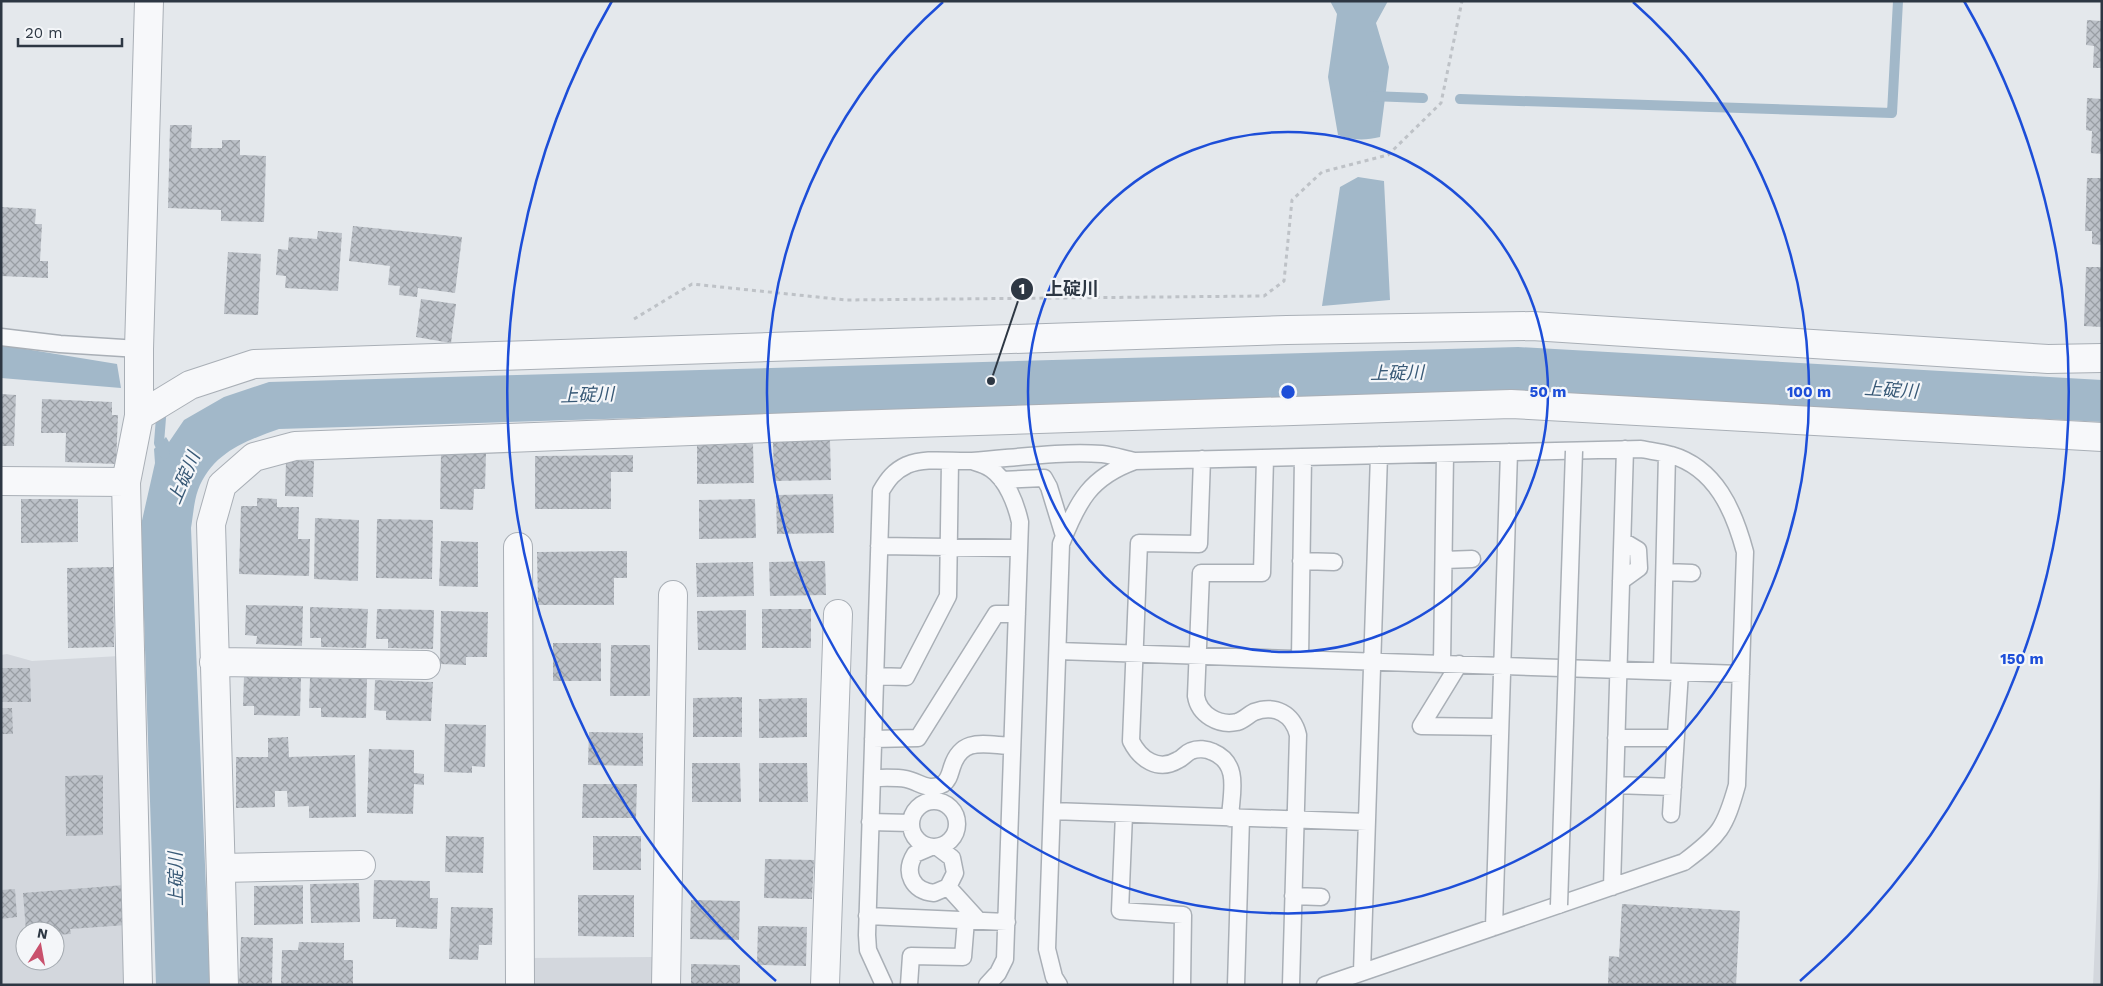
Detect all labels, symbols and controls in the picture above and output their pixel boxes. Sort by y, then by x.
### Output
scale bar [18,15,121,47]
text: 20 m [25,24,63,42]
callout: 上碇川 [1010,273,1109,306]
text: 上碇川 [1045,278,1099,299]
text: 1 [1019,280,1025,298]
water label: 上碇川 [1370,361,1426,383]
water label: 上碇川 [1864,378,1921,402]
water label: 上碇川 [560,383,616,406]
centre of rings [1279,383,1297,401]
text: 50 m [1530,383,1566,401]
text: 100 m [1787,383,1831,401]
water label: 上碇川 [163,447,205,507]
text: 150 m [2000,650,2044,668]
water label: 上碇川 [164,850,186,906]
north arrow [15,921,65,971]
text: N [36,924,49,942]

